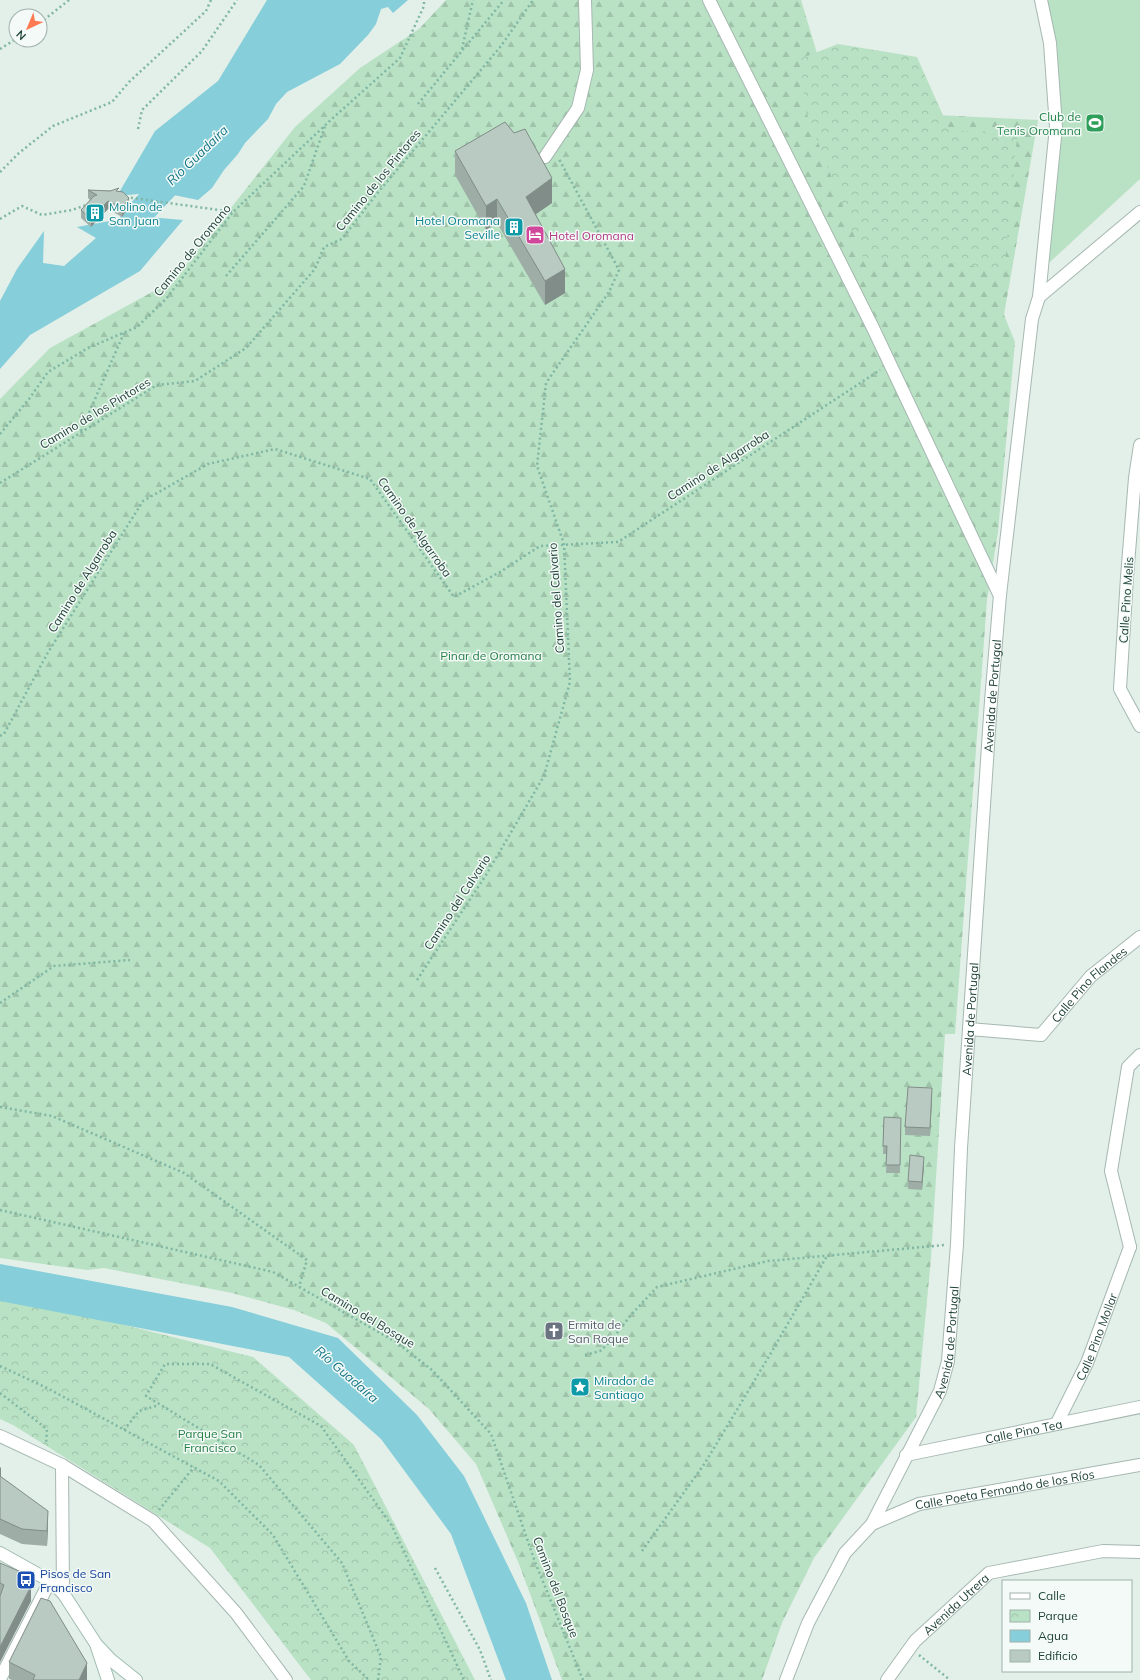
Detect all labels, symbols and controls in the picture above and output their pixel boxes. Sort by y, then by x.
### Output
north arrow [8,8,48,48]
text: N [13,27,29,43]
place label: Club de Tenis Oromana [997,109,1081,138]
sports icon: Club de Tenis Oromana [1084,112,1106,134]
water label: Río Guadaíra [163,122,231,188]
street label: Camino de los Pintores [332,126,424,234]
place label: Molino de San Juan [109,199,163,228]
street label: Camino de Oromano [150,201,234,299]
building icon: Molino de San Juan [84,202,106,224]
place label: Hotel Oromana Seville [415,213,500,242]
building icon: Hotel Oromana Seville [503,216,525,238]
hotel icon: Hotel Oromana [524,224,546,246]
place label: Hotel Oromana [549,228,634,243]
street label: Camino de los Pintores [37,374,153,452]
street label: Camino de Algarroba [664,426,772,504]
street label: Camino de Algarroba [375,474,455,580]
street label: Camino de Algarroba [44,527,120,635]
street label: Camino del Calvario [545,542,567,654]
street label: Calle Pino Melis [1115,556,1137,644]
street label: Avenida de Portugal [980,639,1004,753]
park label: Pinar de Oromana [440,648,542,663]
street label: Camino del Calvario [421,851,494,953]
street label: Calle Pino Flandes [1048,943,1130,1025]
street label: Avenida de Portugal [958,962,981,1076]
street label: Camino del Bosque [318,1283,418,1351]
street label: Avenida de Portugal [930,1285,961,1401]
street label: Calle Pino Mollar [1072,1290,1120,1383]
place label: Ermita de San Roque [568,1317,629,1346]
church icon: Ermita de San Roque [543,1320,565,1342]
water label: Río Guadaíra [312,1342,382,1406]
place label: Mirador de Santiago [594,1373,654,1402]
place icon: Mirador de Santiago [569,1376,591,1398]
street label: Calle Pino Tea [984,1416,1063,1446]
park label: Parque San Francisco [178,1426,242,1455]
street label: Calle Poeta Fernando de los Ríos [914,1466,1096,1512]
street label: Camino del Bosque [530,1534,582,1640]
place label: Pisos de San Francisco [40,1566,111,1595]
bus stop icon: Pisos de San Francisco [15,1569,37,1591]
street label: Avenida Utrera [919,1570,992,1638]
legend [1002,1580,1132,1672]
text: Calle [1038,1588,1065,1603]
text: Parque [1038,1608,1078,1623]
text: Agua [1038,1628,1068,1643]
text: Edificio [1038,1648,1078,1663]

